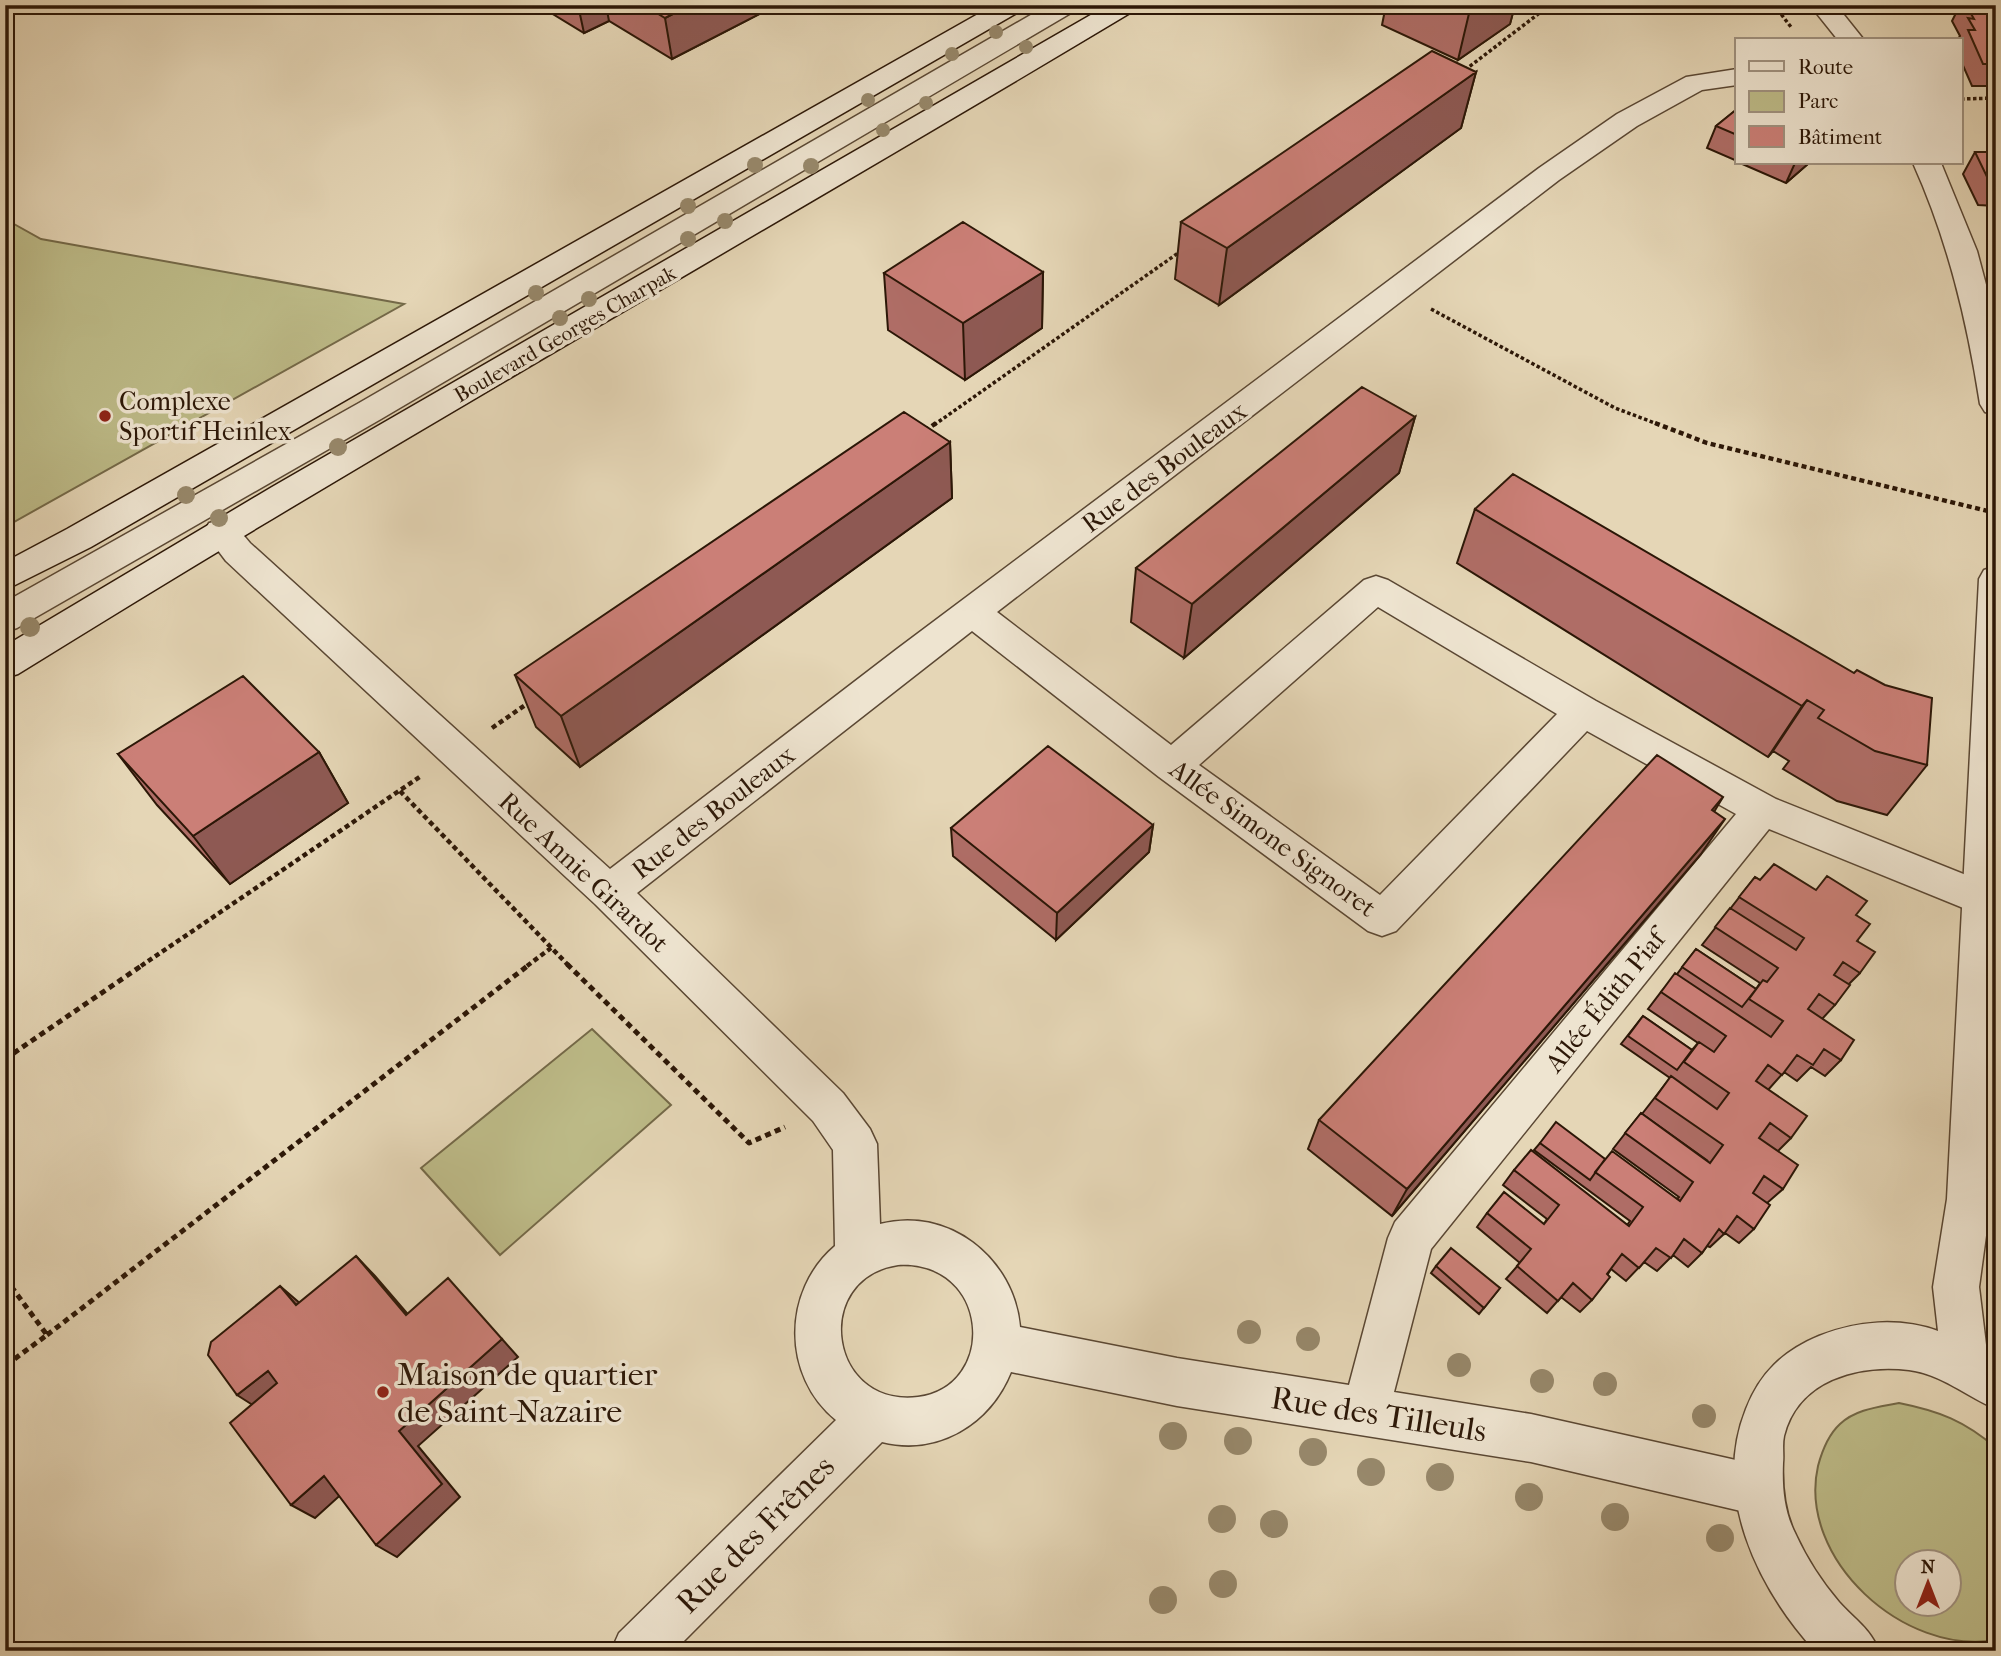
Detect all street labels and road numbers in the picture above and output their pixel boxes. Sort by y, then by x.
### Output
street label: Boulevard Georges Charpak [450,261,680,407]
street label: Rue des Bouleaux [1076,395,1253,539]
street label: Rue des Bouleaux [626,739,801,886]
street label: Allée Simone Signoret [1163,753,1382,924]
street label: Rue Annie Girardot [492,786,676,960]
street label: Allée Édith Piaf [1537,919,1675,1079]
street label: Rue des Tilleuls [1269,1379,1489,1450]
street label: Rue des Frênes [669,1448,842,1621]

